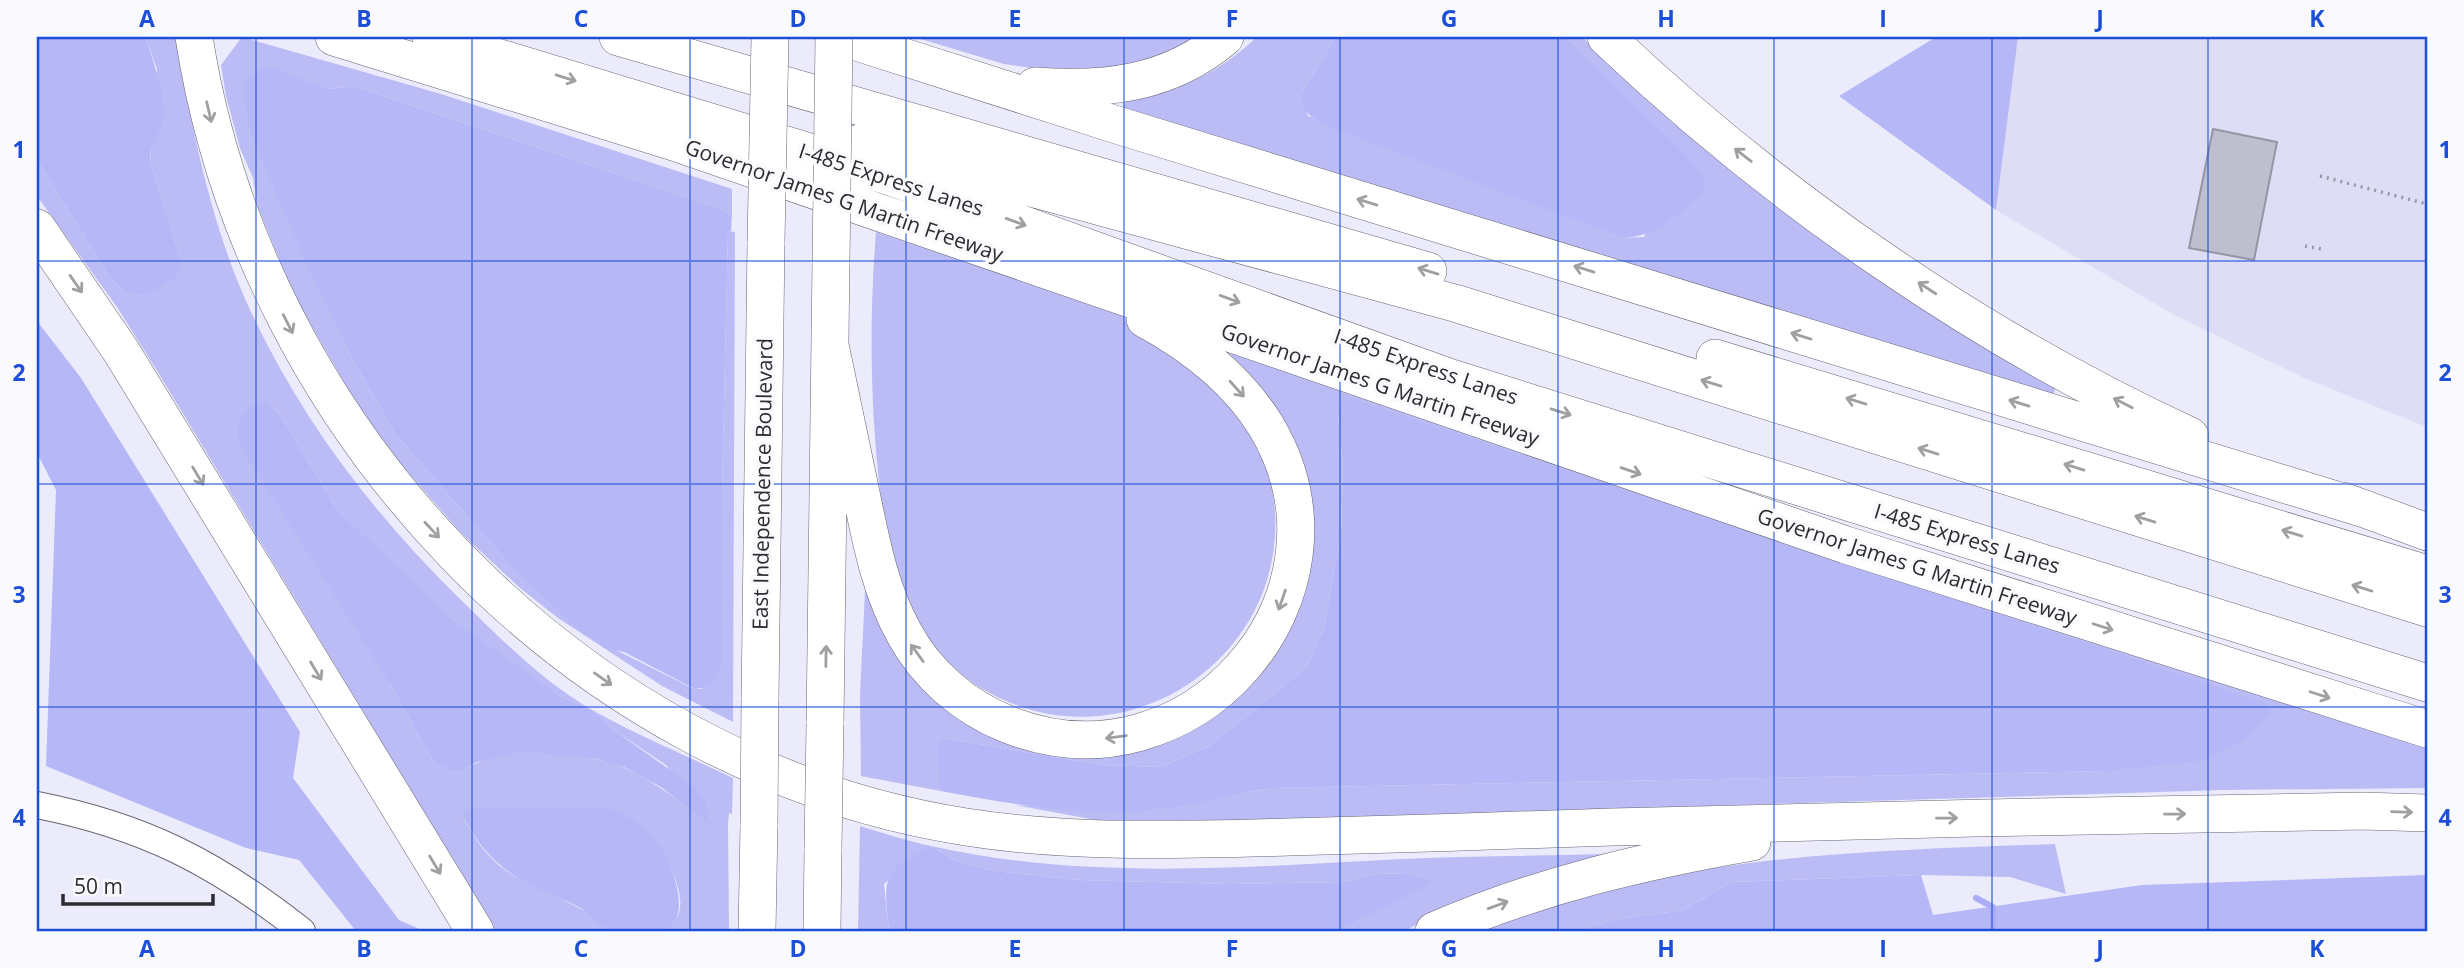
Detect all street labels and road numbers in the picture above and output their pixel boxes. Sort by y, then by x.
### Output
street label: Governor James G Martin Freeway [681,132,1008,268]
street label: I-485 Express Lanes [795,136,987,222]
street label: Governor James G Martin Freeway [1217,316,1544,452]
street label: I-485 Express Lanes [1331,321,1522,411]
street label: East Independence Boulevard [745,338,779,630]
street label: I-485 Express Lanes [1871,496,2064,580]
street label: Governor James G Martin Freeway [1754,501,2081,631]

